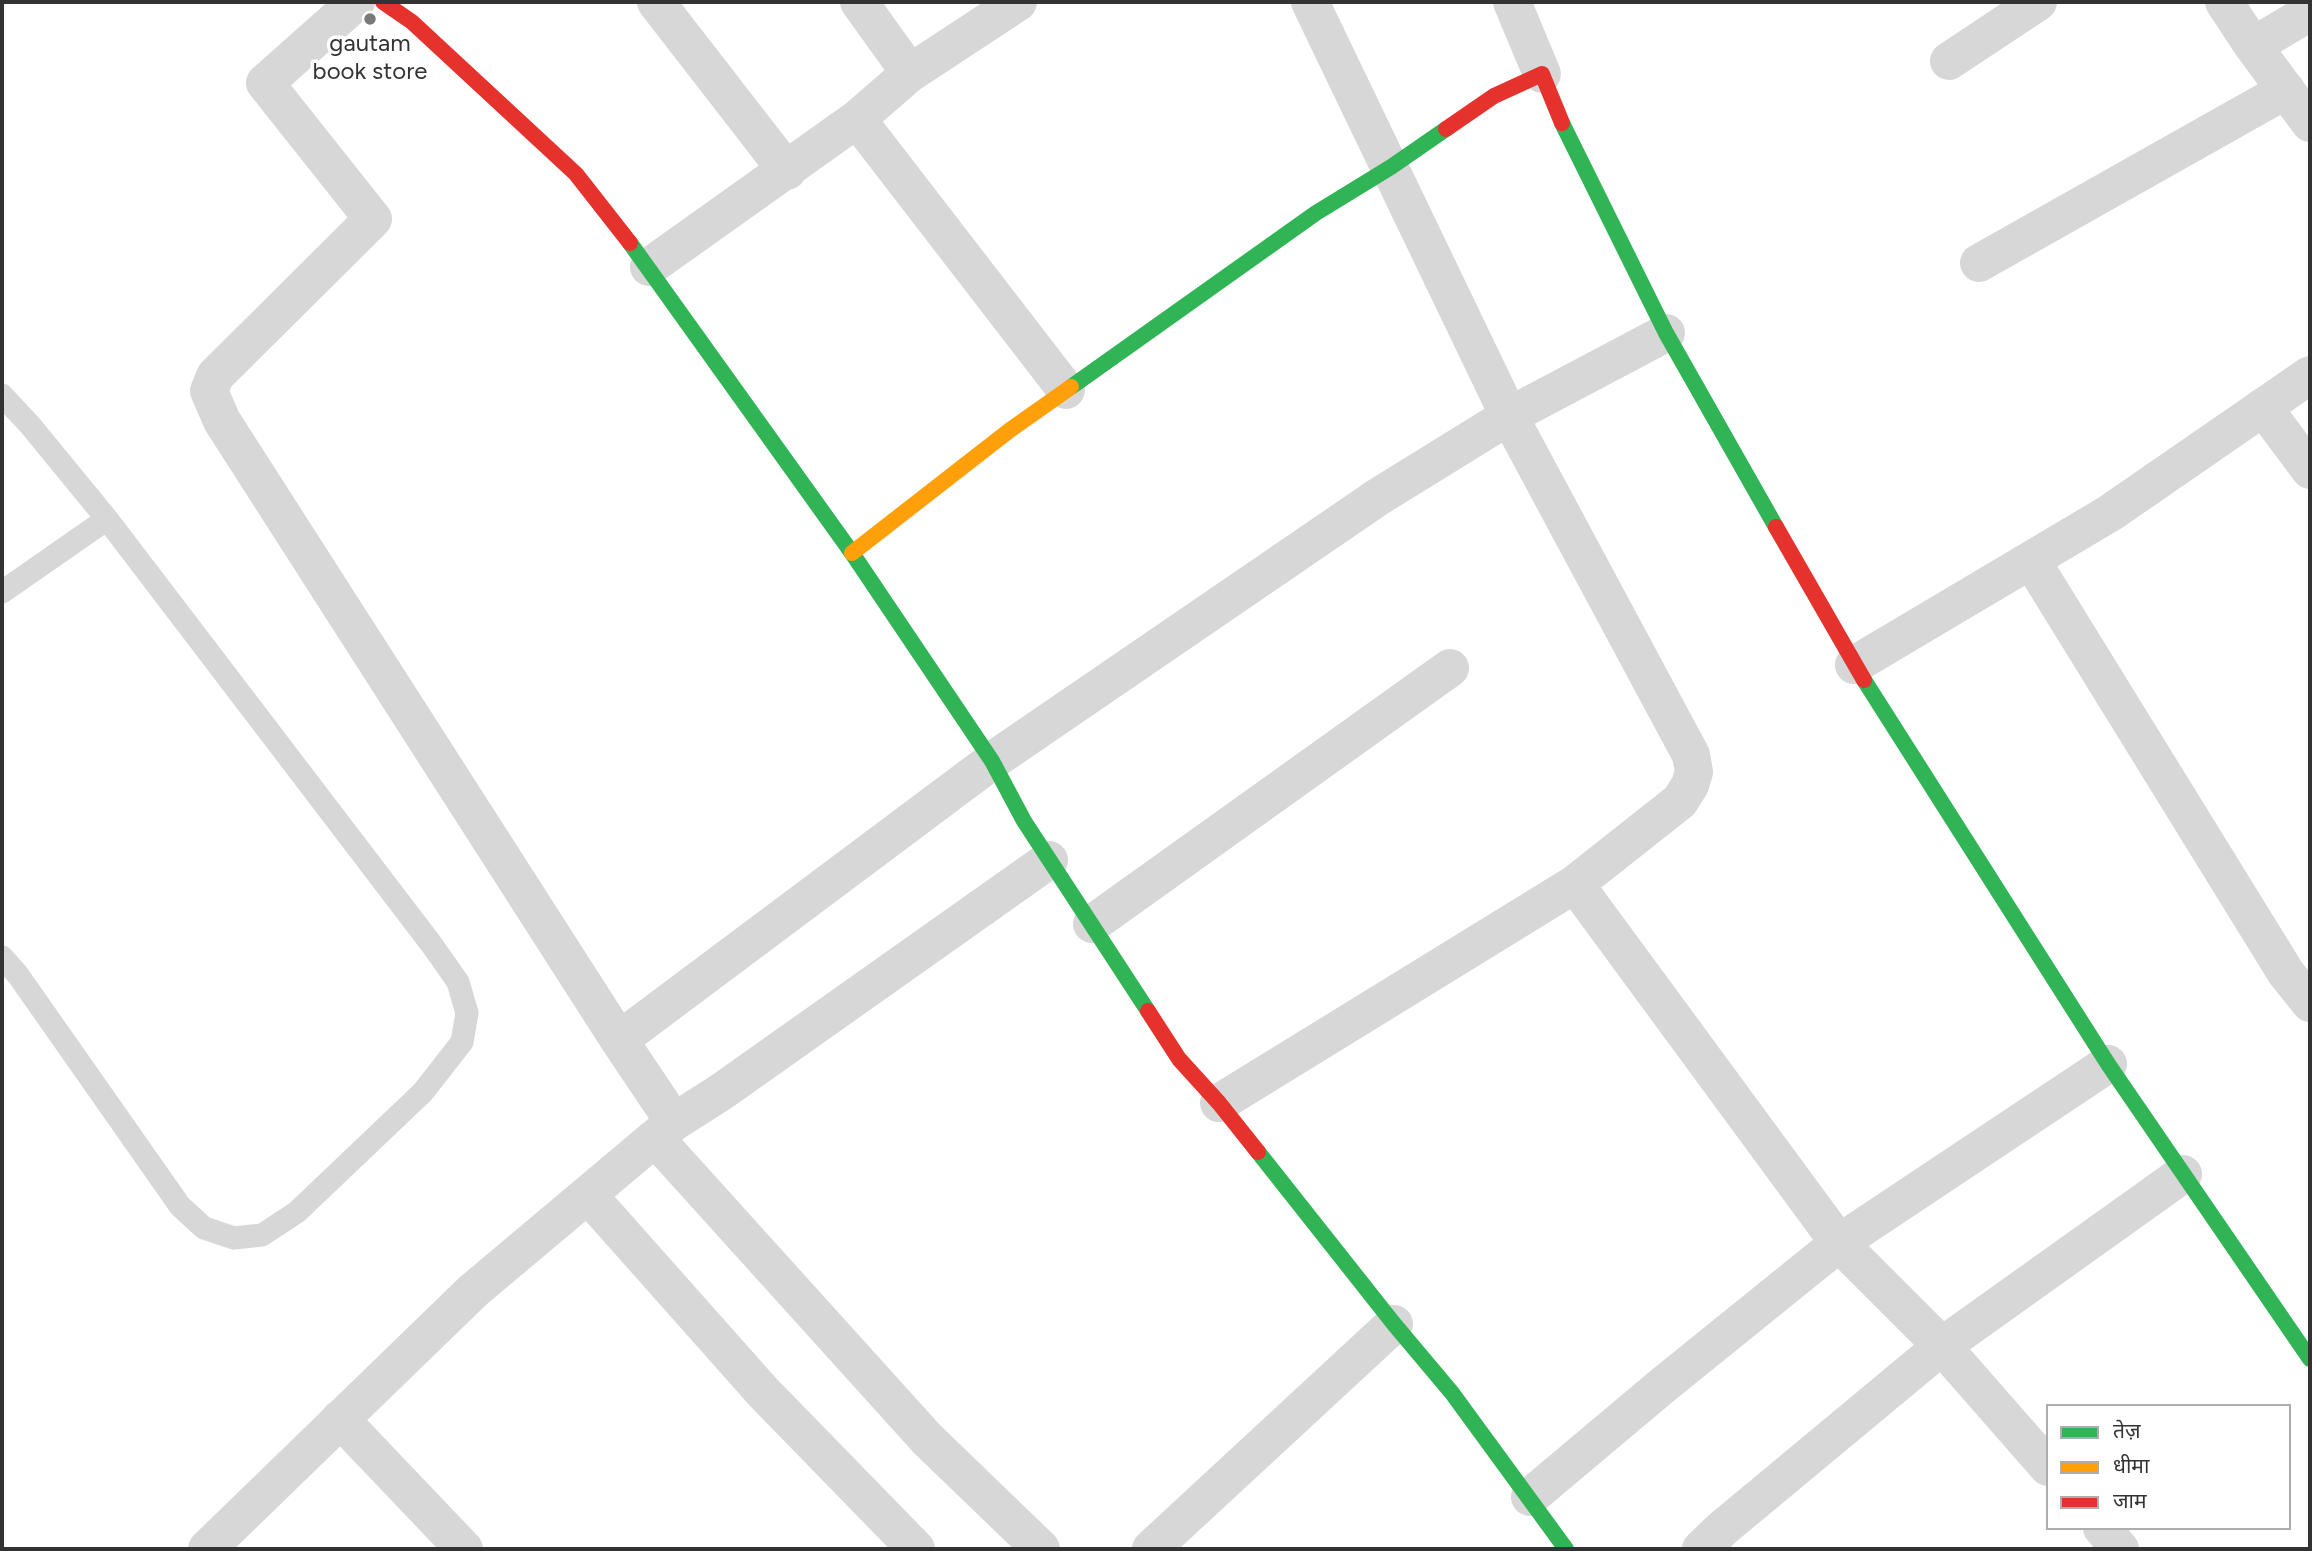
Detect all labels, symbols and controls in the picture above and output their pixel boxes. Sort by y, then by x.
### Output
marker: gautam book store [362,11,378,27]
place label: gautam book store [313,30,427,86]
legend [2046,1404,2291,1530]
text: तेज़ [2113,1418,2141,1443]
text: धीमा [2113,1453,2149,1478]
text: जाम [2113,1488,2147,1513]

